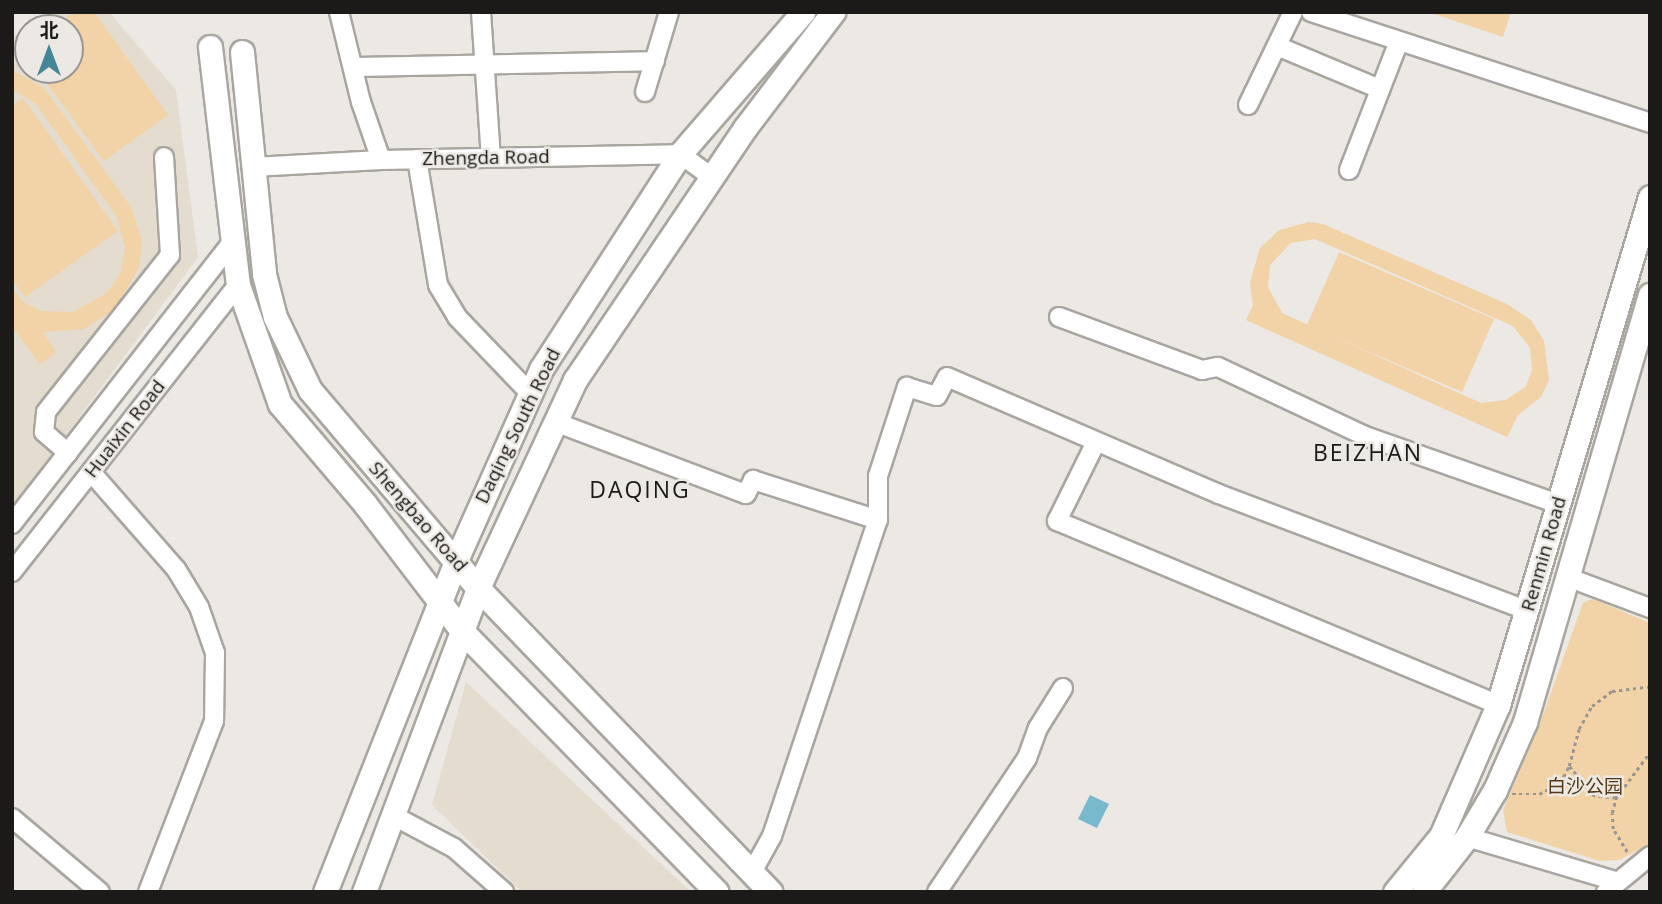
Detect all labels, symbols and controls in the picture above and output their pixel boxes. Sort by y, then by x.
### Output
north arrow [14,14,84,84]
text: 北 [39,17,59,43]
street label: Zhengda Road [422,145,550,171]
street label: Daqing South Road [471,345,565,507]
street label: Huaixin Road [80,376,170,482]
district label: BEIZHAN [1314,438,1422,466]
street label: Shengbao Road [364,457,472,577]
district label: DAQING [590,475,690,503]
street label: Renmin Road [1517,494,1571,614]
park label: 白沙公园 [1547,776,1623,798]

